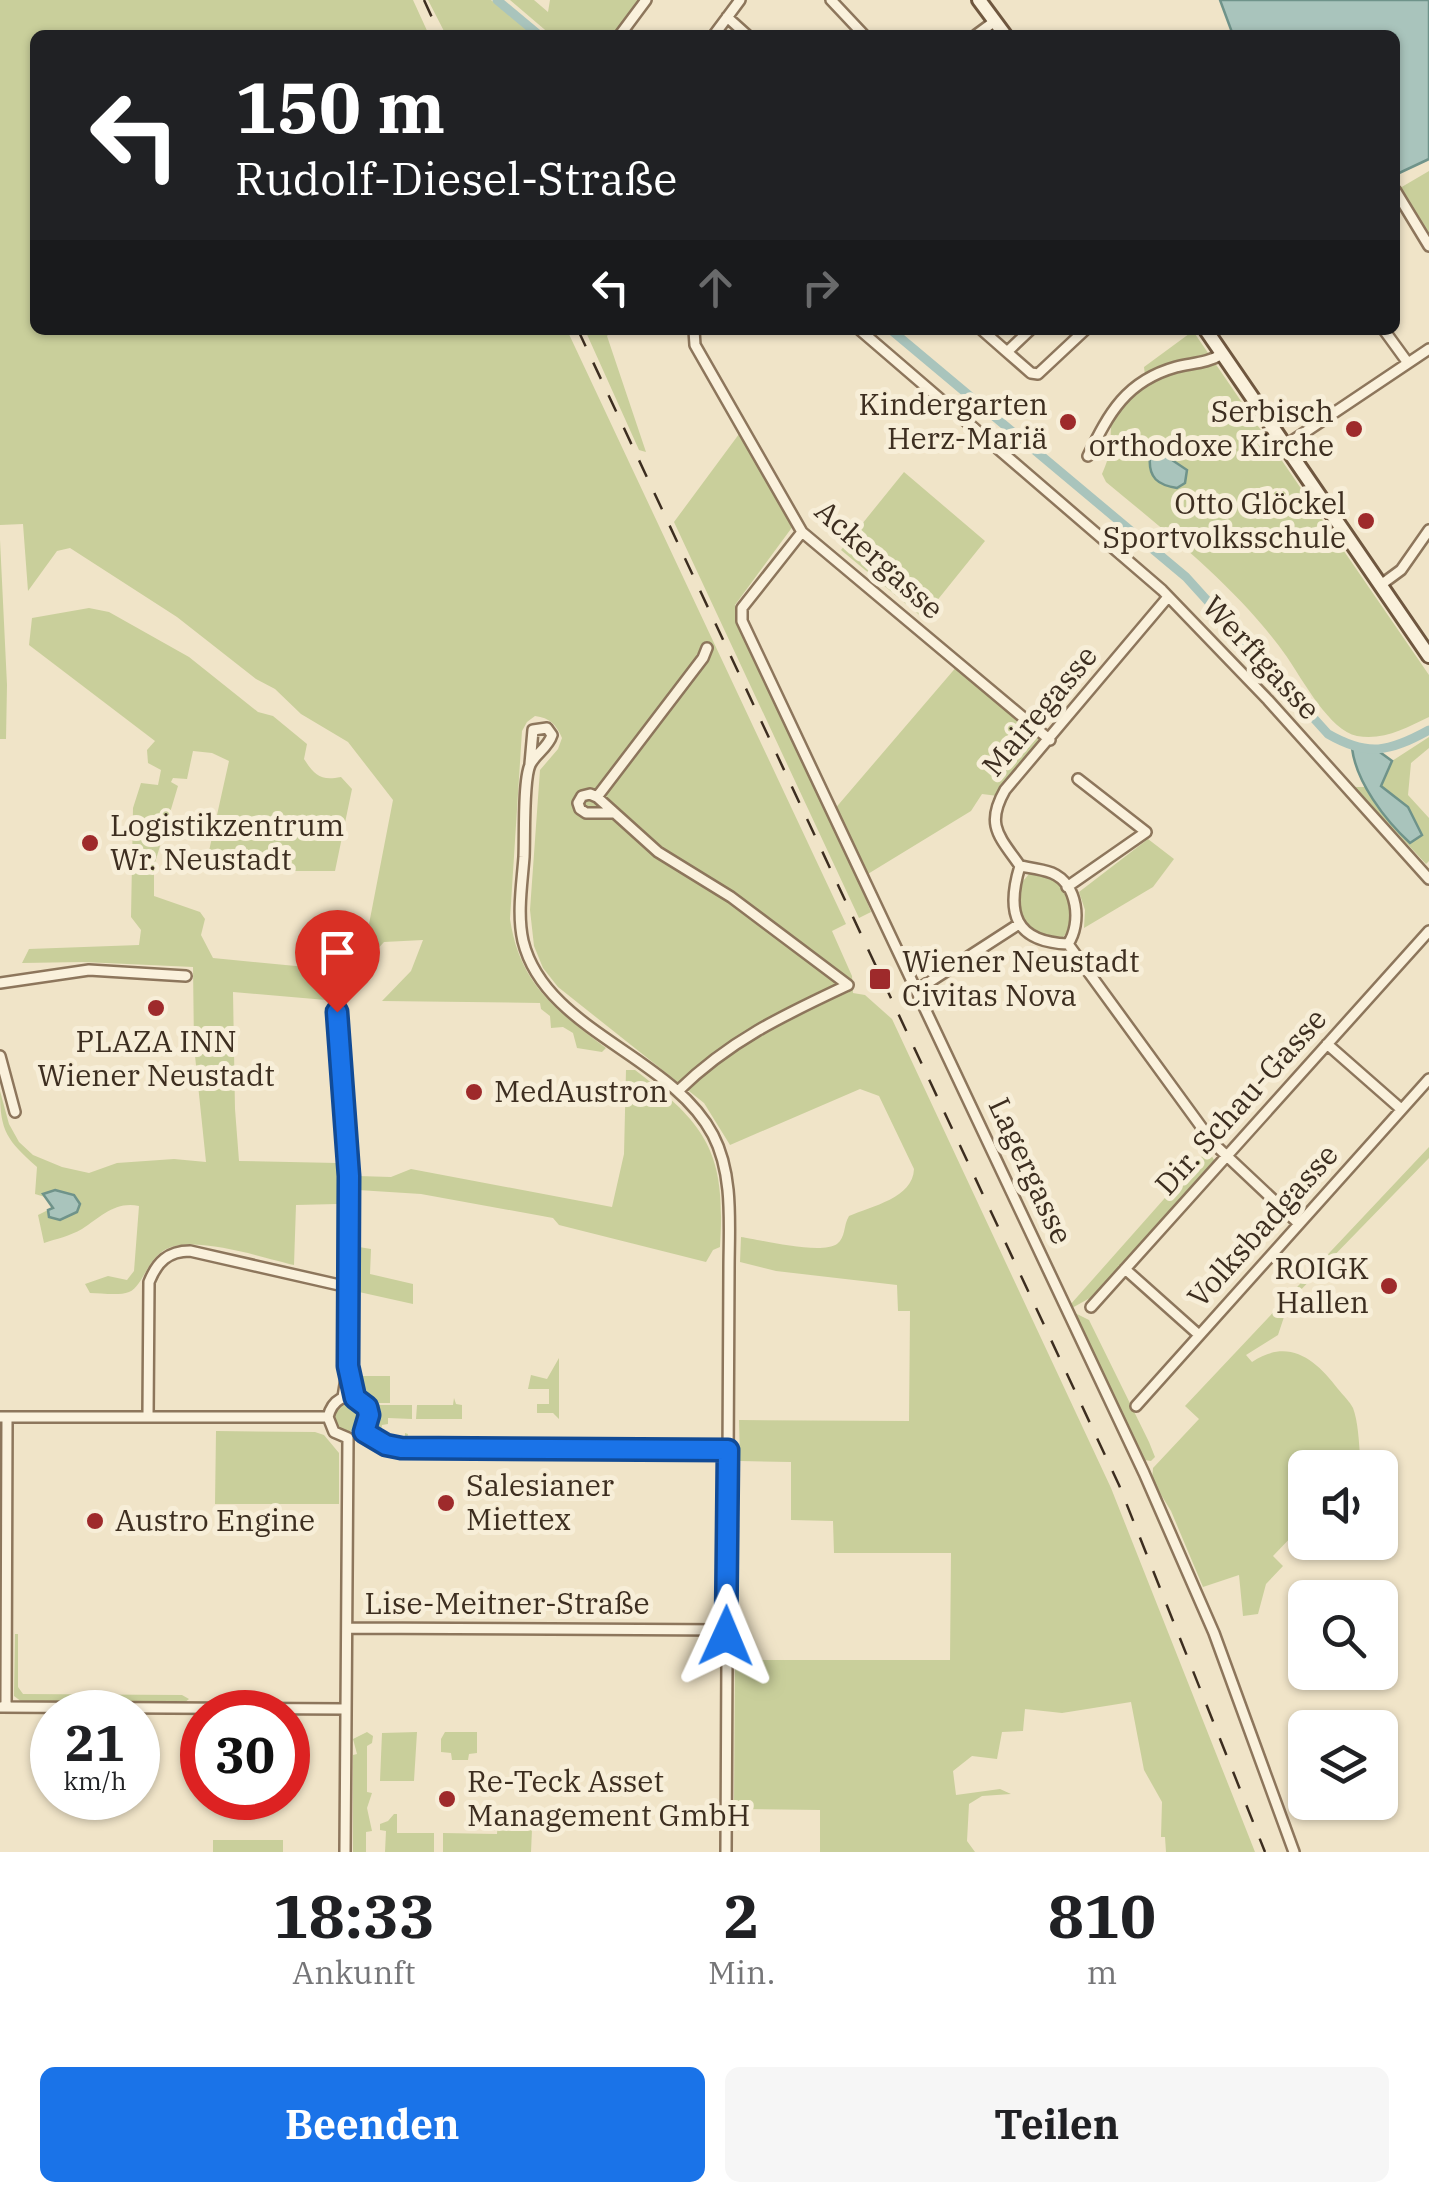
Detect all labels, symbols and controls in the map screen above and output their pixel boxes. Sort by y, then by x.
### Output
text: 150 m [235,61,445,152]
icon: left [70,70,200,200]
text: Rudolf-Diesel-Straße [235,149,677,207]
icon: left [583,260,638,315]
icon: ahead [688,260,743,315]
icon: right [793,260,848,315]
place label: Kindergarten Herz-Mariä [859,384,1048,457]
place label: Serbisch orthodoxe Kirche [1089,391,1334,464]
marker: Kindergarten Herz-Mariä [1057,411,1079,433]
marker: Serbisch orthodoxe Kirche [1343,418,1365,440]
place label: Otto Glöckel Sportvolksschule [1103,483,1346,556]
street label: Ackergasse [807,491,953,627]
marker: Otto Glöckel Sportvolksschule [1355,510,1377,532]
street label: Werftgasse [1195,587,1330,727]
street label: Mairegasse [973,637,1105,784]
place label: Logistikzentrum Wr. Neustadt [110,805,344,878]
marker: Logistikzentrum Wr. Neustadt [79,832,101,854]
pin [295,910,380,1013]
icon: arrive [310,925,365,980]
place label: Wiener Neustadt Civitas Nova [902,941,1140,1014]
marker: Wiener Neustadt Civitas Nova [867,966,893,992]
marker: PLAZA INN Wiener Neustadt [145,997,167,1019]
street label: Dir. Schau-Gasse [1146,999,1334,1203]
place label: PLAZA INN Wiener Neustadt [37,1021,275,1094]
place label: MedAustron [494,1071,668,1110]
marker: MedAustron [463,1081,485,1103]
street label: Lagergasse [980,1091,1082,1250]
street label: Volksbadgasse [1178,1135,1346,1315]
place label: ROIGK Hallen [1274,1248,1369,1321]
marker: ROIGK Hallen [1378,1275,1400,1297]
map controls [1288,1450,1398,1820]
button: sound [1288,1450,1398,1560]
place label: Salesianer Miettex [466,1465,614,1538]
marker: Salesianer Miettex [435,1492,457,1514]
place label: Austro Engine [115,1500,315,1539]
marker: Austro Engine [84,1510,106,1532]
button: search [1288,1580,1398,1690]
street label: Lise-Meitner-Straße [365,1583,650,1622]
position arrow [674,1584,778,1688]
speed limit sign: 30 [180,1690,310,1820]
text: 21 [65,1710,125,1775]
button: layers [1288,1710,1398,1820]
place label: Re-Teck Asset Management GmbH [467,1761,750,1834]
text: km/h [63,1764,127,1797]
marker: Re-Teck Asset Management GmbH [436,1788,458,1810]
text: 18:33 [273,1876,435,1955]
text: 2 [724,1876,760,1955]
text: 810 [1048,1876,1156,1955]
text: Ankunft [292,1951,416,1993]
text: Min. [708,1951,775,1993]
text: m [1087,1951,1117,1993]
button: Beenden [40,2067,705,2182]
button: Teilen [725,2067,1389,2182]

